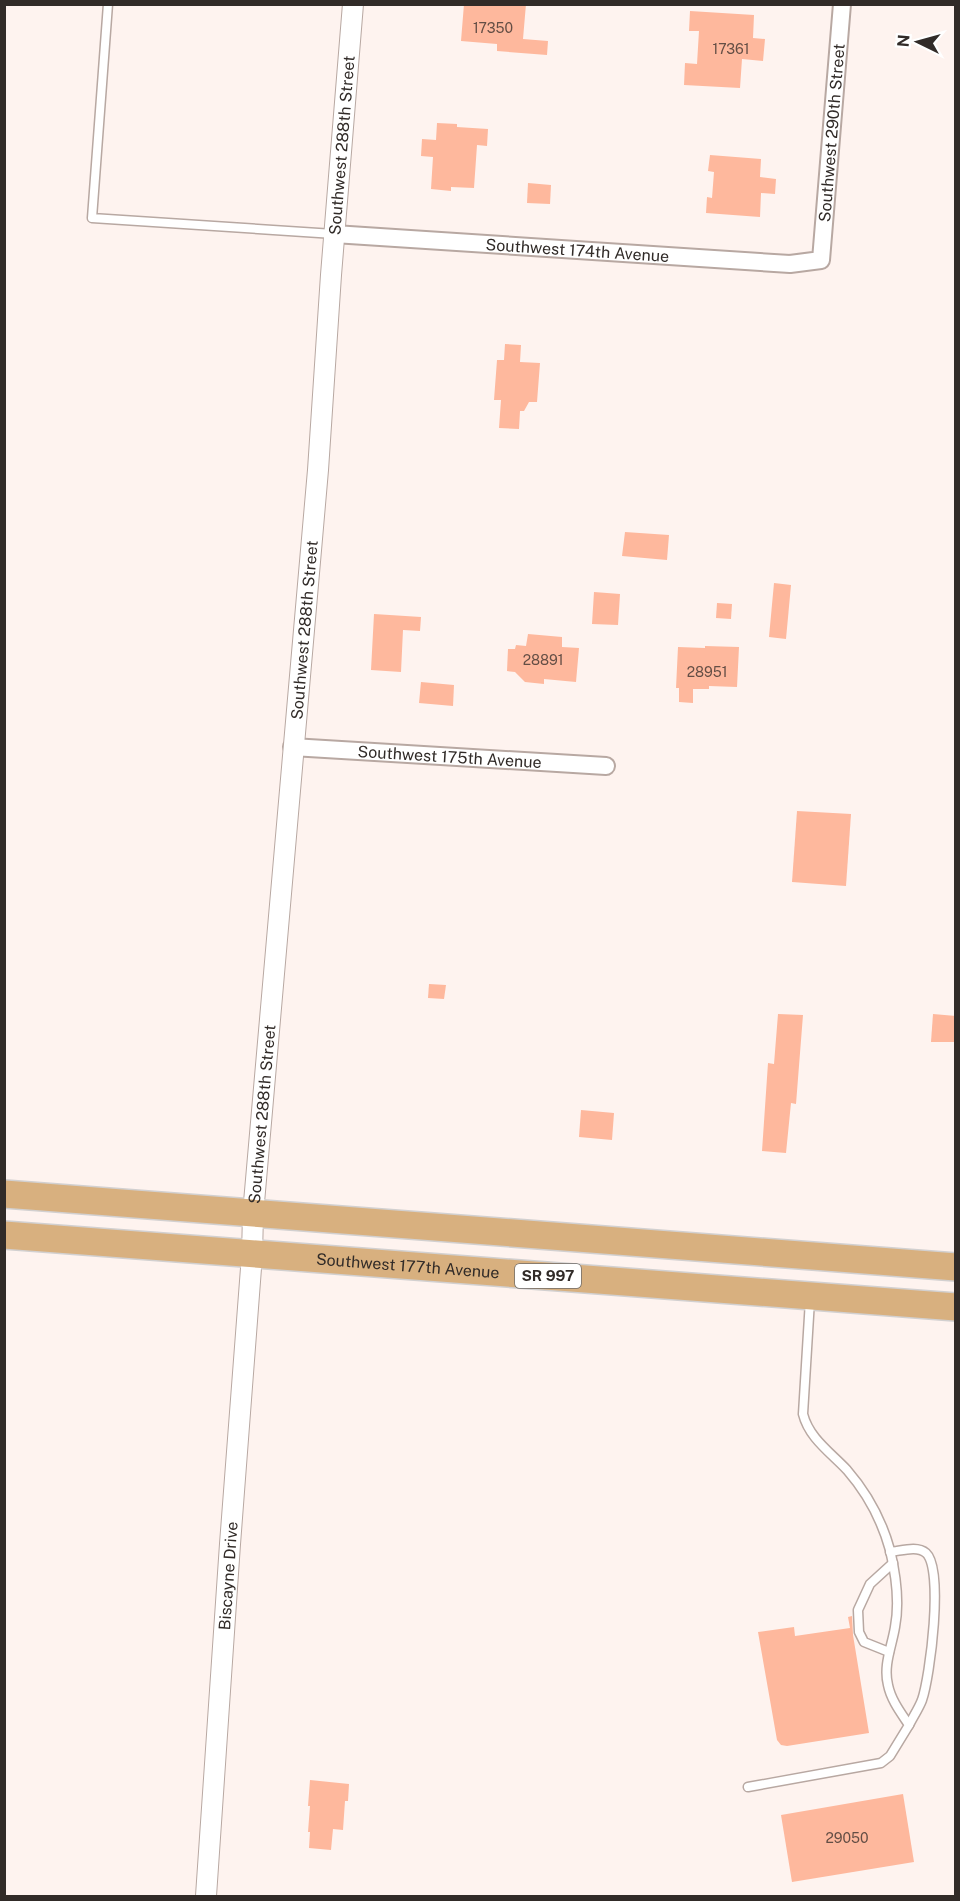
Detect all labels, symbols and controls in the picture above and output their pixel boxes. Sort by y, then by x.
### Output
north arrow [888,12,948,72]
house number: 17350 [473,20,513,36]
text: N [894,34,914,48]
house number: 17361 [713,41,749,57]
street label: Southwest 290th Street [815,43,849,223]
street label: Southwest 288th Street [325,55,359,236]
street label: Southwest 174th Avenue [485,235,670,266]
street label: Southwest 288th Street [287,539,322,720]
house number: 28891 [523,652,563,668]
house number: 28951 [687,664,727,680]
street label: Southwest 175th Avenue [357,742,542,772]
street label: Southwest 288th Street [245,1024,280,1205]
street label: Southwest 177th Avenue [315,1250,500,1282]
road number: SR 997 [515,1264,581,1288]
street label: Biscayne Drive [215,1521,242,1631]
house number: 29050 [825,1830,869,1846]

